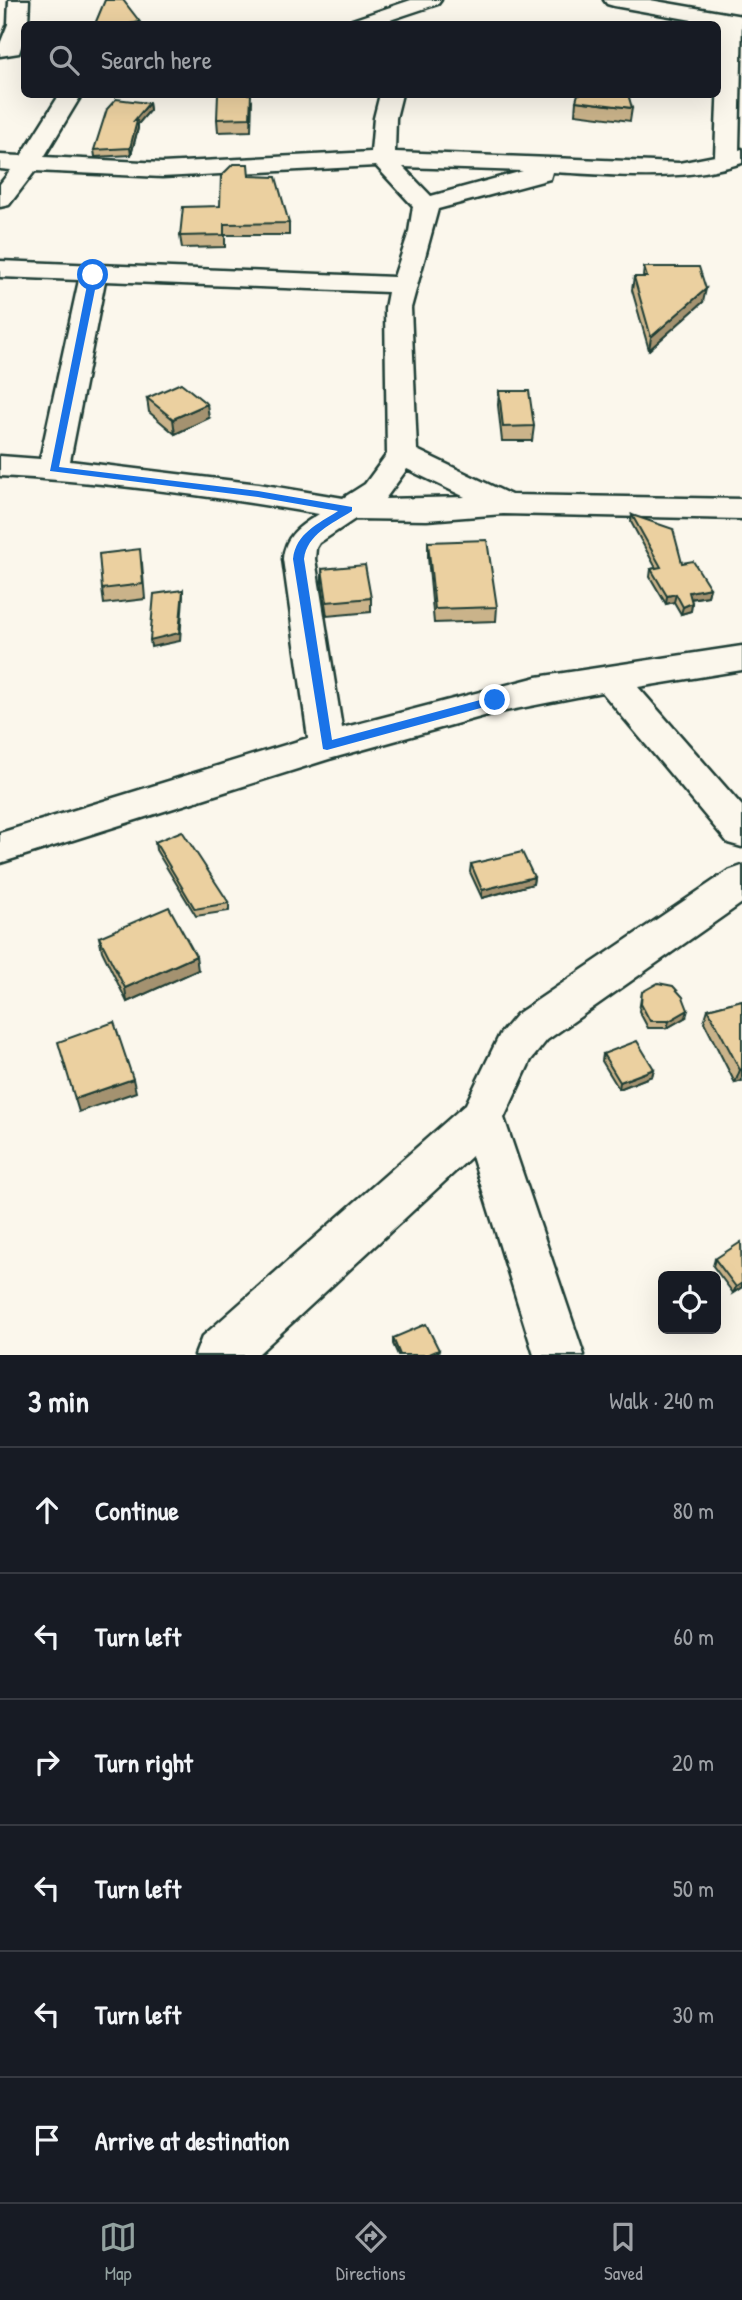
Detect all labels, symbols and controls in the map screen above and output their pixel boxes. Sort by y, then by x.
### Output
search box [21,21,721,98]
icon: search [45,41,83,79]
text: Search here [101,42,212,77]
route start [77,259,108,290]
route end [479,684,510,715]
map controls [658,1271,721,1334]
button: locate [658,1271,721,1334]
text: 3 min [28,1381,89,1421]
text: Walk · 240 m [609,1385,714,1416]
icon: ahead [28,1491,66,1529]
text: Continue [95,1493,179,1528]
text: 80 m [673,1495,714,1526]
icon: left [28,1617,66,1655]
text: Turn left [95,1619,181,1654]
text: 60 m [674,1621,714,1652]
icon: right [28,1743,66,1781]
text: Turn right [95,1745,193,1780]
text: 20 m [672,1747,714,1778]
icon: left [28,1869,66,1907]
text: Turn left [95,1871,181,1906]
text: 50 m [673,1873,714,1904]
icon: left [28,1995,66,2033]
text: Turn left [95,1997,181,2032]
text: 30 m [672,1999,714,2030]
icon: arrive [28,2121,66,2159]
text: Arrive at destination [95,2123,290,2158]
tab: Map [99,2218,137,2286]
tab: Directions [336,2218,406,2286]
tab: Saved [604,2218,643,2286]

